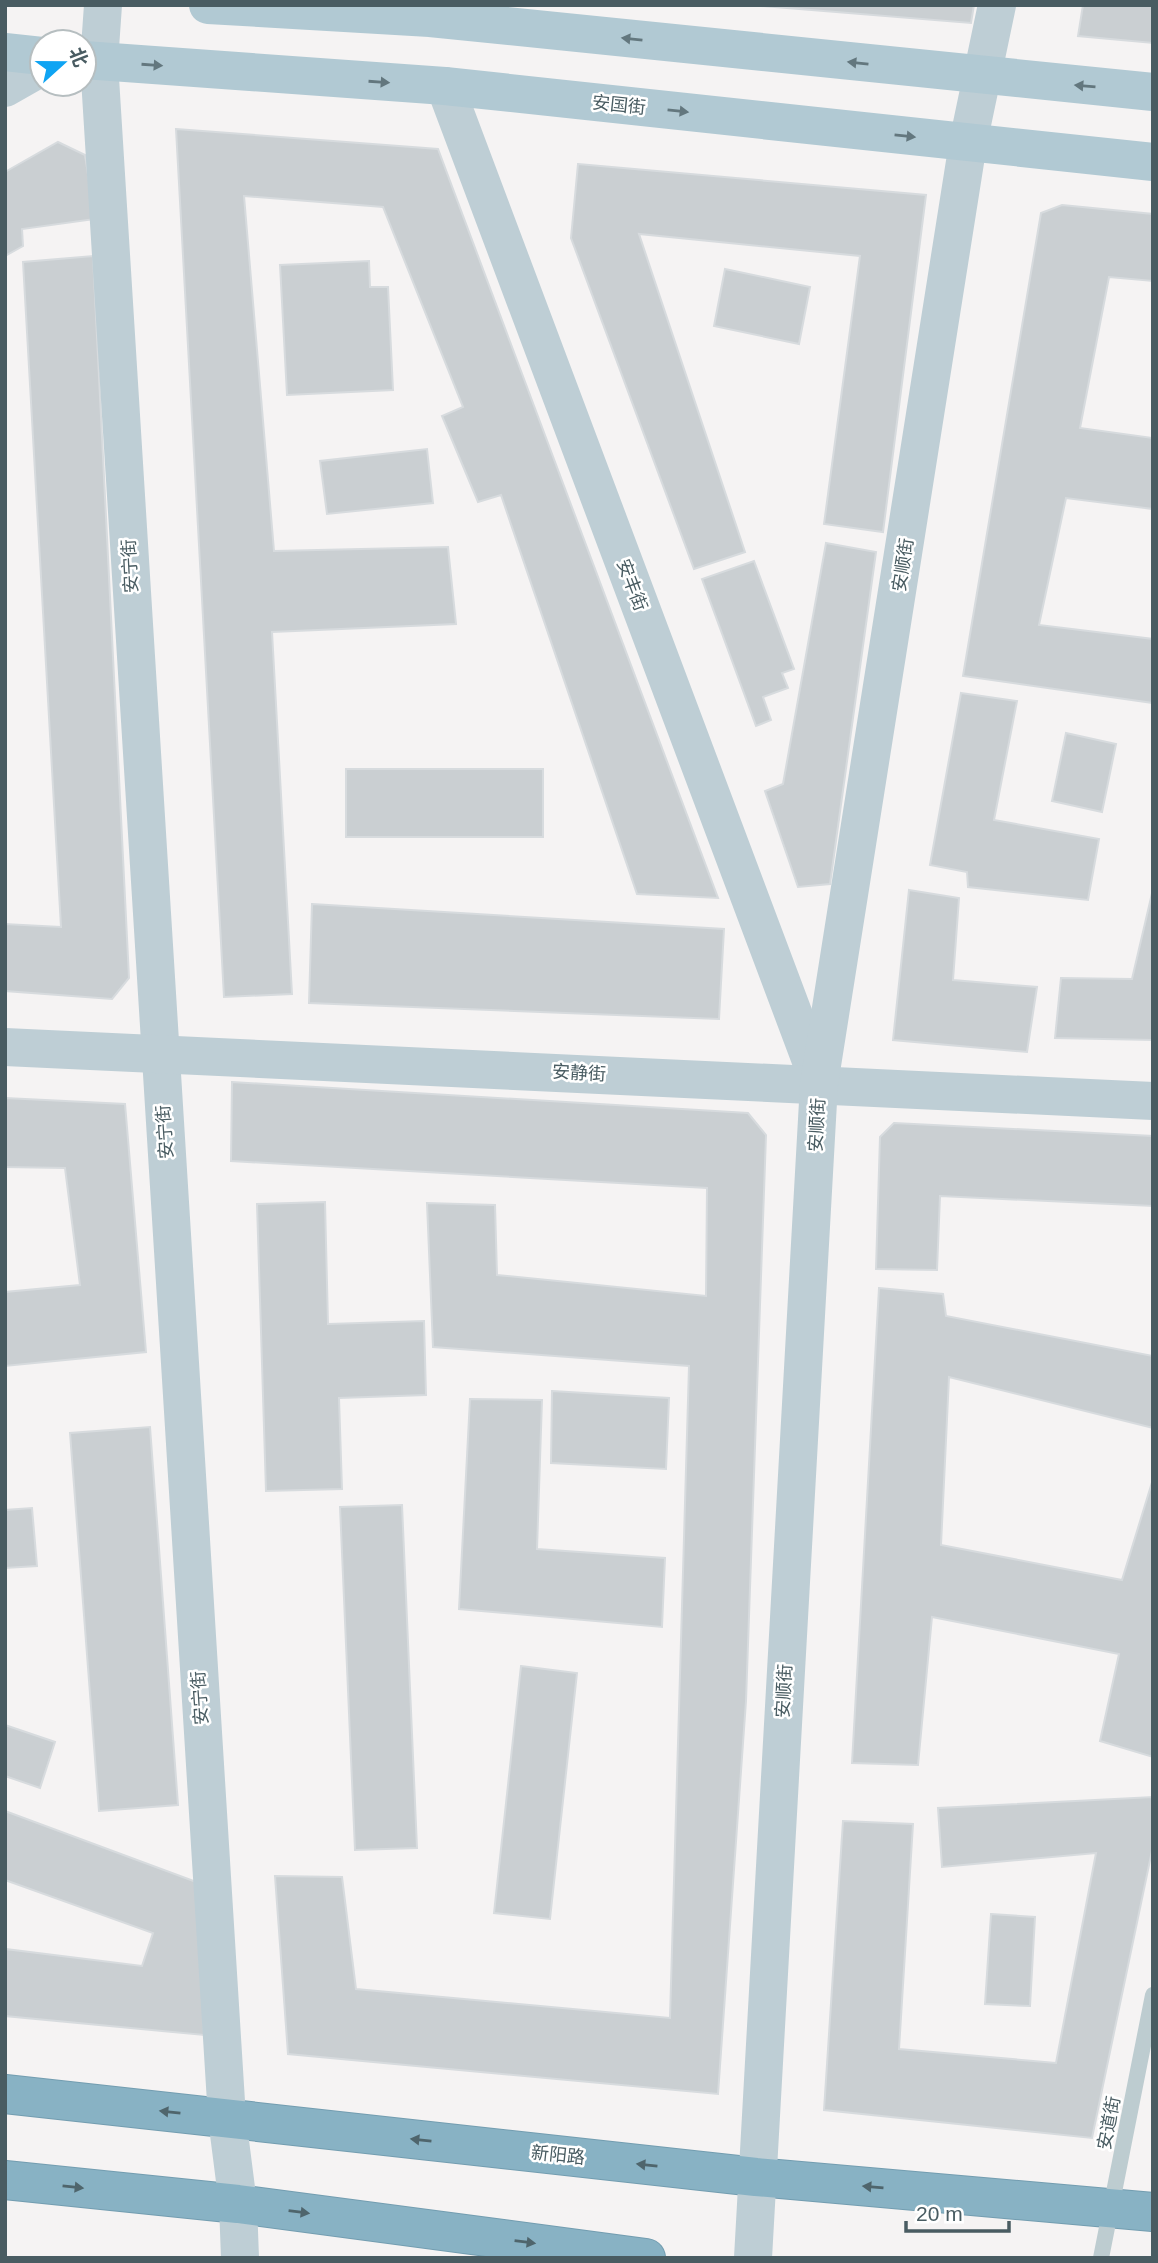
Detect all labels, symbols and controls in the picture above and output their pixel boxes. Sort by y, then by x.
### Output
north arrow [28,28,98,98]
one-way arrow [621,34,643,45]
text: 北 [65,44,92,70]
one-way arrow [847,57,869,68]
one-way arrow [141,60,163,71]
one-way arrow [368,77,390,88]
one-way arrow [1074,80,1096,91]
street label: 安国街 [591,92,647,118]
one-way arrow [668,106,690,117]
one-way arrow [894,130,916,141]
street label: 安顺街 [889,537,917,593]
street label: 安宁街 [119,539,141,593]
street label: 安丰街 [613,556,651,614]
street label: 安静街 [552,1062,606,1084]
street label: 安顺街 [806,1098,828,1152]
street label: 安宁街 [153,1104,177,1160]
street label: 安顺街 [773,1664,795,1718]
street label: 安宁街 [188,1670,212,1726]
street label: 安道街 [1094,2095,1124,2151]
one-way arrow [159,2106,181,2117]
one-way arrow [410,2134,432,2145]
street label: 新阳路 [530,2142,586,2168]
one-way arrow [636,2159,658,2170]
one-way arrow [862,2181,884,2192]
one-way arrow [62,2182,84,2193]
scale bar [906,2190,1009,2234]
text: 20 m [916,2202,963,2225]
one-way arrow [288,2207,310,2218]
one-way arrow [514,2237,536,2248]

